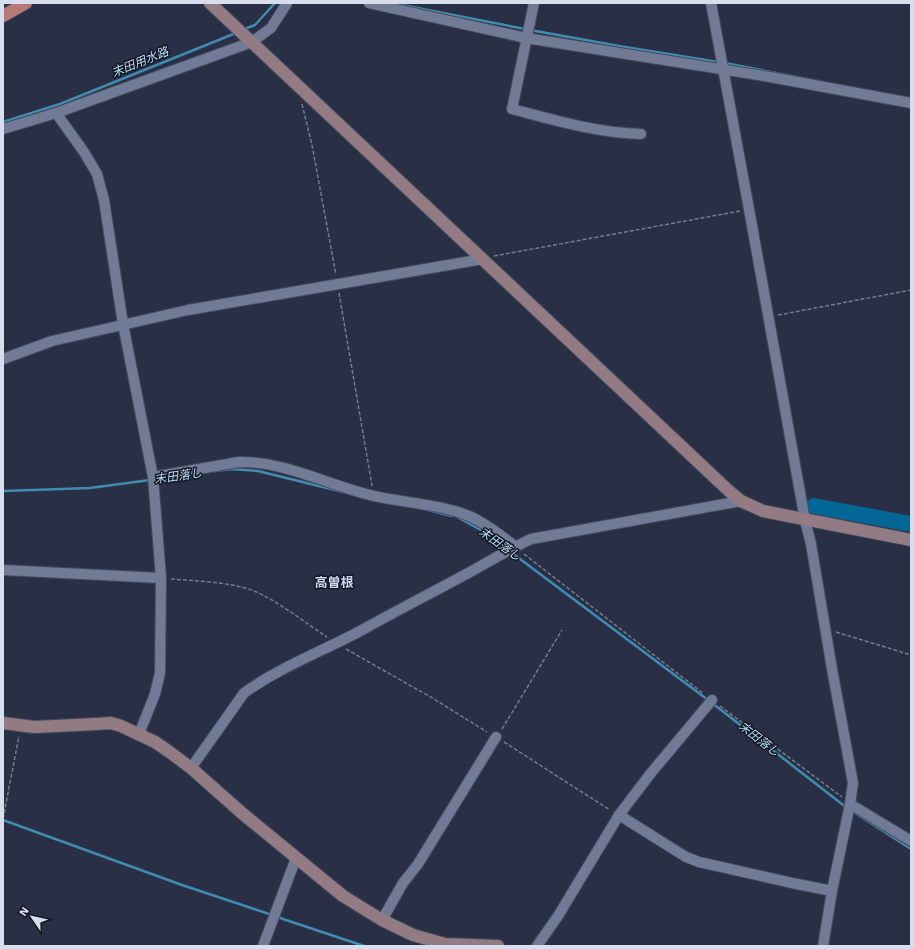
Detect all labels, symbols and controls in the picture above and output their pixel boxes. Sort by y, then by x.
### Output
water label: 末田用水路 [110,44,171,80]
water label: 末田落し [153,466,203,486]
water label: 末田落し [476,524,524,564]
district label: 高曽根 [314,575,354,590]
water label: 末田落し [736,719,782,759]
north arrow [12,897,52,937]
text: N [16,905,32,919]

